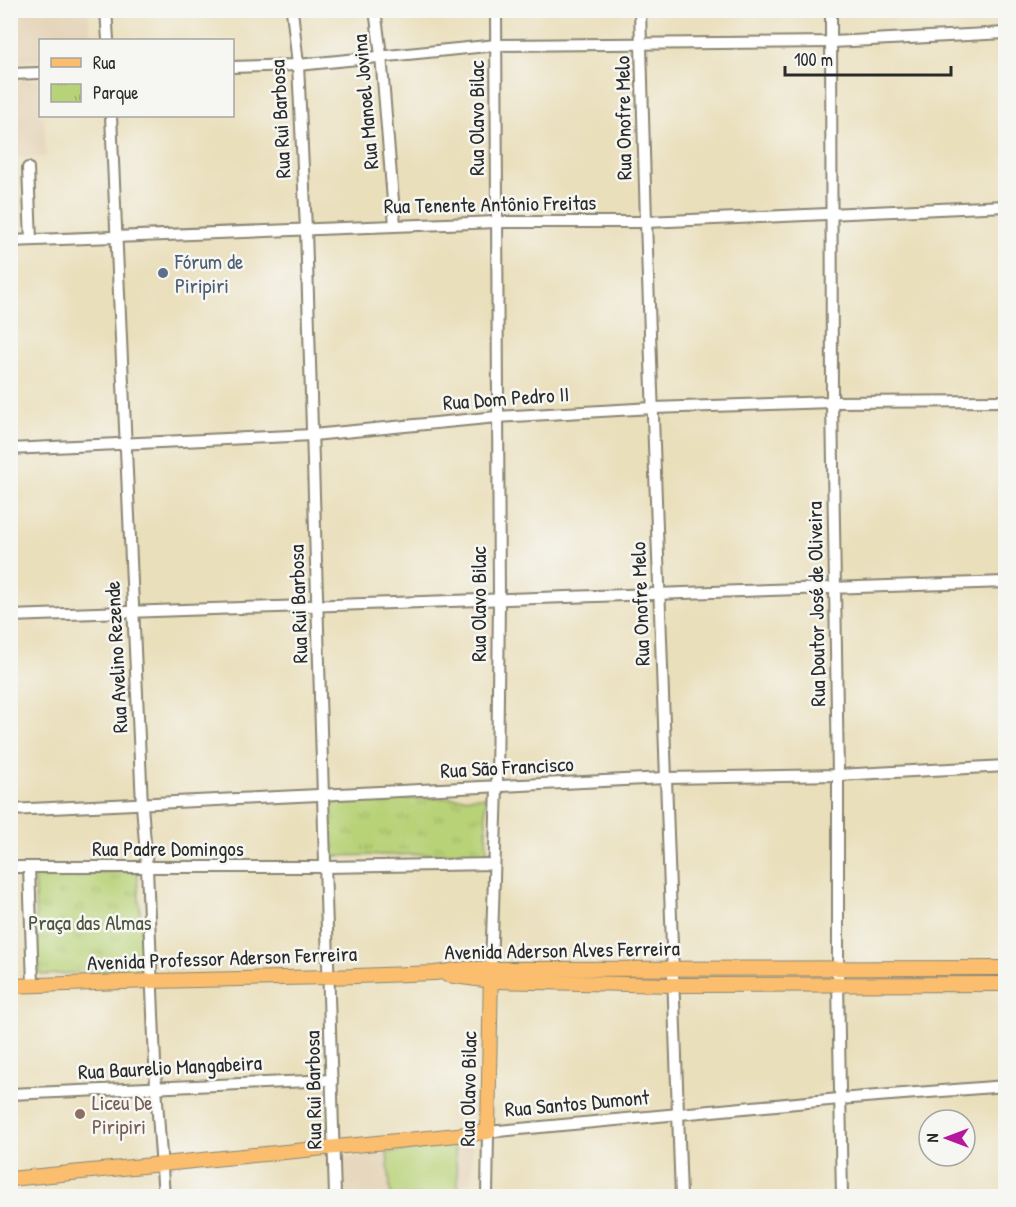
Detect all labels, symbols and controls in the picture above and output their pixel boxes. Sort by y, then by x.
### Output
street label: Rua Manoel Jovina [345,33,385,171]
legend [39,39,234,117]
scale bar [785,39,952,77]
text: 100 m [794,47,833,72]
text: Rua [93,50,115,75]
street label: Rua Onofre Melo [607,56,639,180]
street label: Rua Rui Barbosa [262,59,298,179]
street label: Rua Olavo Bilac [462,59,491,176]
text: Parque [93,80,138,105]
street label: Rua Tenente Antônio Freitas [384,188,596,220]
place label: Fórum de Piripiri [174,247,243,300]
marker: Fórum de Piripiri [156,266,170,280]
street label: Rua Dom Pedro II [442,379,570,417]
street label: Rua Doutor José de Oliveira [800,501,832,707]
street label: Rua Onofre Melo [623,541,657,667]
street label: Rua Rui Barbosa [281,544,315,664]
street label: Rua Olavo Bilac [464,545,493,662]
street label: Rua Avelino Rezende [98,580,134,734]
street label: Rua São Francisco [440,749,574,785]
street label: Rua Padre Domingos [92,834,244,863]
park label: Praça das Almas [28,908,152,937]
street label: Avenida Aderson Alves Ferreira [444,933,680,967]
street label: Avenida Professor Aderson Ferreira [87,939,357,977]
street label: Rua Rui Barbosa [297,1030,329,1150]
street label: Rua Olavo Bilac [452,1030,484,1147]
street label: Rua Baurelio Mangabeira [77,1048,263,1086]
street label: Rua Santos Dumont [504,1082,651,1124]
place label: Liceu De Piripiri [92,1088,153,1141]
marker: Liceu De Piripiri [73,1107,87,1121]
north arrow [917,1108,977,1168]
text: N [921,1133,943,1142]

